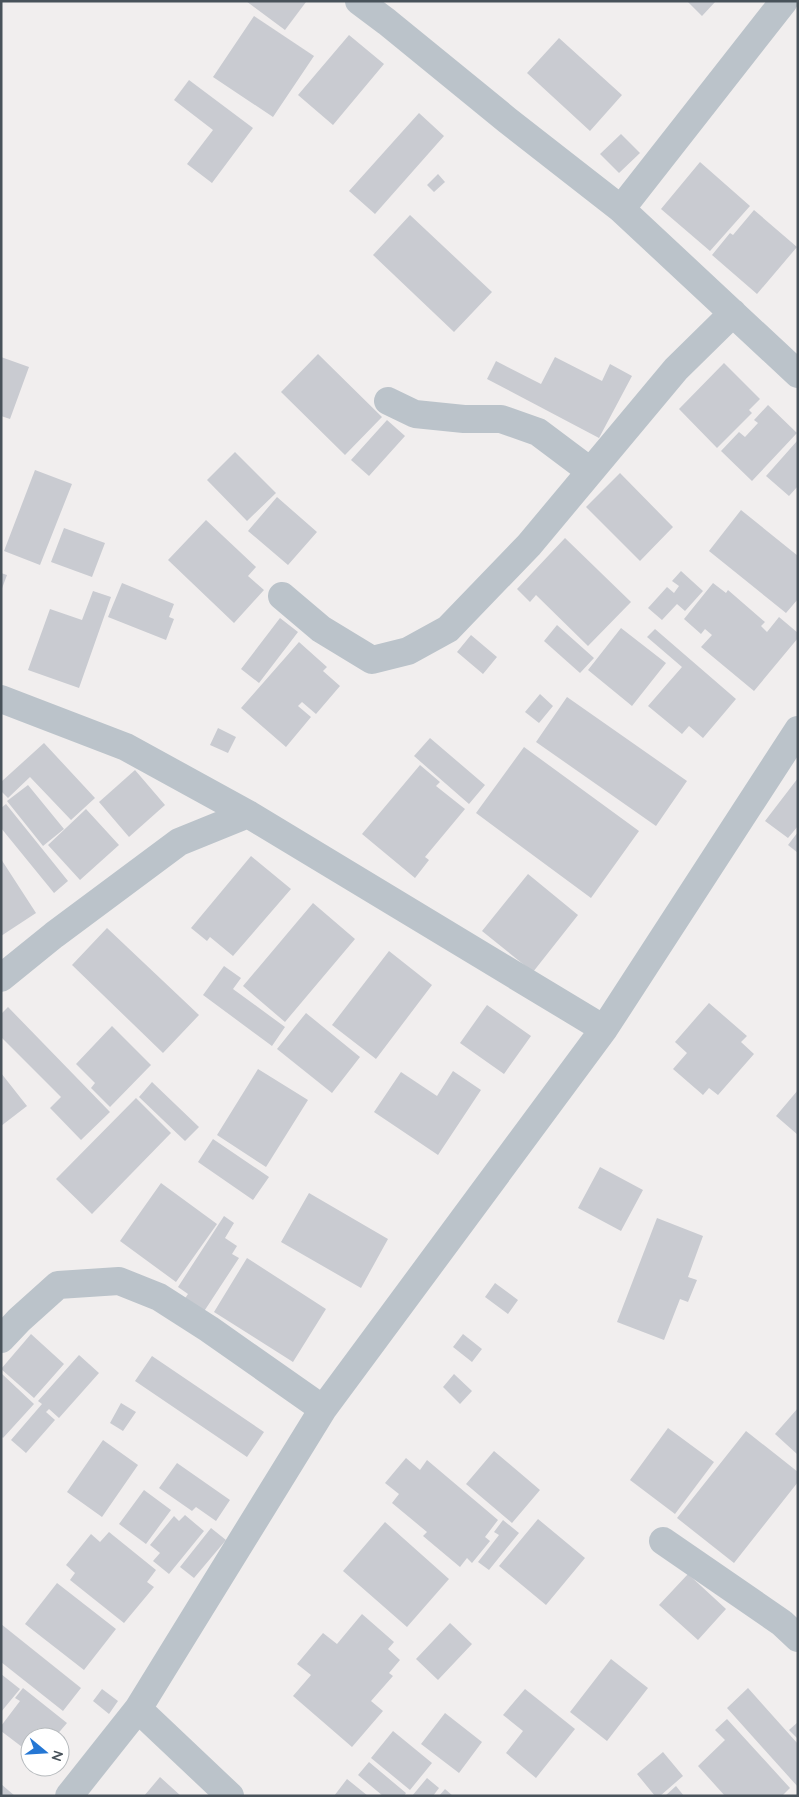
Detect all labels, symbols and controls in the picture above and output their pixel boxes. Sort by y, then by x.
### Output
north arrow [20,1727,70,1777]
text: N [47,1748,68,1764]

